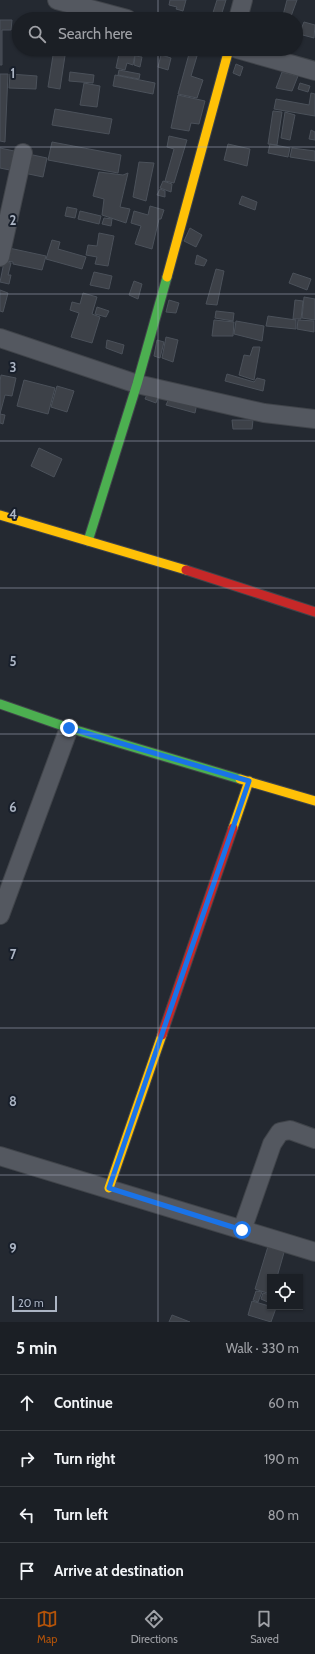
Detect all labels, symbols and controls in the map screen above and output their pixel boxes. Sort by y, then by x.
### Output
search box [12,12,303,56]
icon: search [26,23,48,45]
text: Search here [58,25,133,43]
text: 1 [11,65,15,81]
text: 2 [10,212,17,228]
text: 3 [9,359,17,375]
text: 4 [9,506,17,522]
text: 5 [10,653,17,669]
route end [60,719,78,737]
text: 6 [9,799,17,815]
text: 7 [10,946,17,962]
text: 8 [9,1093,17,1109]
route start [233,1221,251,1239]
text: 9 [9,1240,17,1256]
map controls [267,1274,303,1310]
button: locate [267,1274,303,1310]
scale bar [12,1294,57,1313]
text: 20 m [18,1296,44,1310]
text: 5 min [16,1338,57,1358]
text: Walk · 330 m [226,1340,299,1356]
icon: ahead [16,1392,38,1414]
text: Continue [54,1394,113,1412]
text: 60 m [268,1395,299,1411]
icon: right [16,1448,38,1470]
text: Turn right [54,1450,115,1468]
text: 190 m [264,1451,299,1467]
icon: left [16,1504,38,1526]
text: Turn left [54,1506,108,1524]
text: 80 m [268,1507,299,1523]
icon: arrive [16,1560,38,1582]
text: Arrive at destination [54,1562,184,1580]
tab: Map [36,1608,58,1646]
tab: Directions [131,1608,178,1646]
tab: Saved [250,1608,279,1646]

